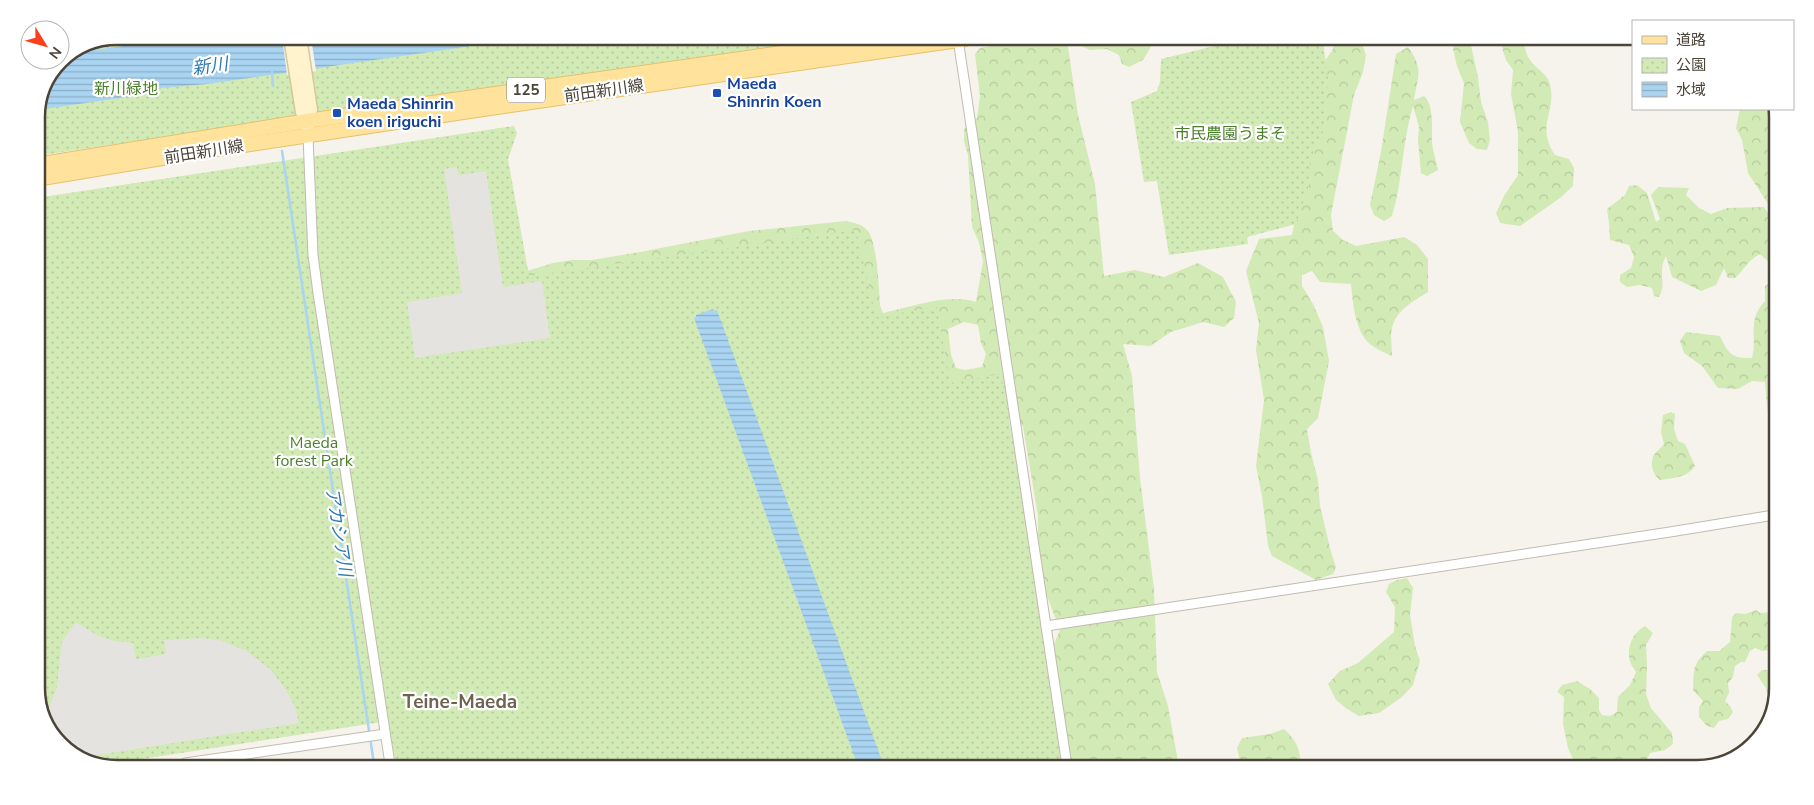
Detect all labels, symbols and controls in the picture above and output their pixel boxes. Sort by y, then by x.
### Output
north arrow [20,20,70,70]
legend [1632,20,1794,110]
text: 道路 [1676,30,1706,50]
text: N [44,43,66,62]
water label: 新川 [191,51,231,80]
text: 公園 [1676,55,1706,75]
place label: Maeda Shinrin Koen [727,73,822,113]
street label: 前田新川線 [563,75,645,107]
park label: 新川緑地 [94,78,158,100]
road number: 125 [507,78,545,102]
text: 水域 [1676,80,1706,100]
marker: Maeda Shinrin Koen [711,87,723,99]
place label: Maeda Shinrin koen iriguchi [347,93,454,133]
marker: Maeda Shinrin koen iriguchi [331,107,343,119]
park label: 市民農園うまそ [1174,123,1286,145]
street label: 前田新川線 [163,135,245,169]
park label: Maeda forest Park [275,432,354,472]
water label: アカシア川 [320,486,358,580]
district label: Teine-Maeda [403,689,517,715]

